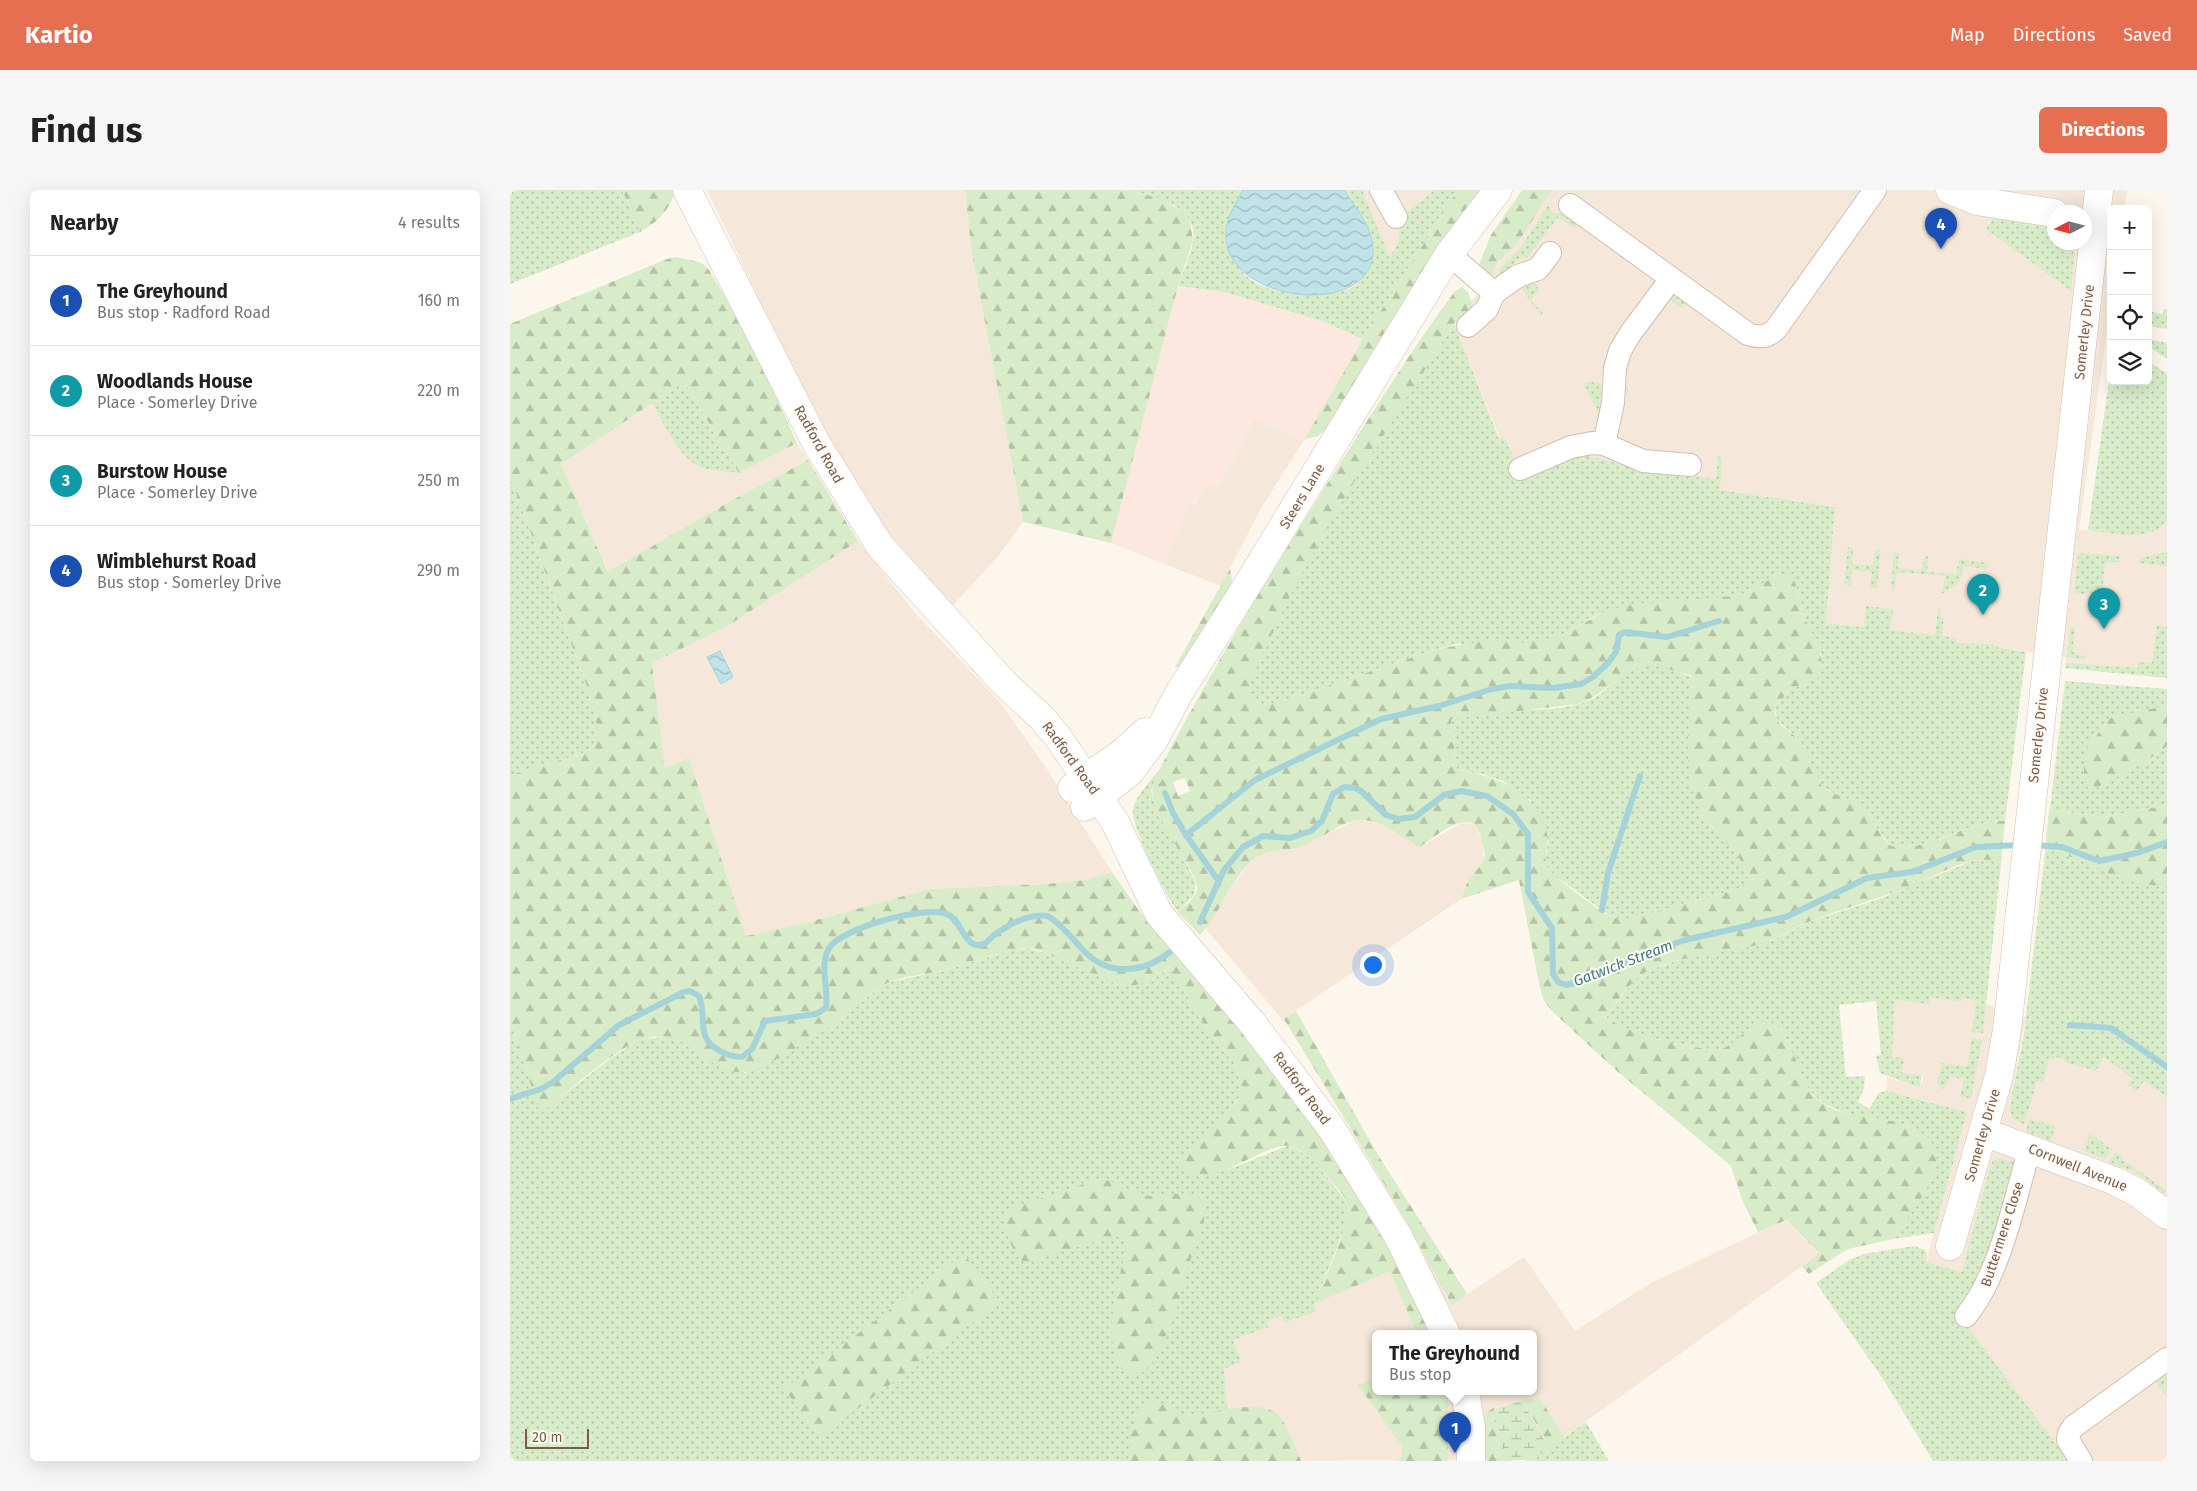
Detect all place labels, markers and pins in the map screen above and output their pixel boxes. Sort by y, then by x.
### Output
pin: 4 [1925,208,1957,249]
pin: 2 [1967,574,1999,615]
pin: 3 [2088,588,2120,629]
pin: 1 [1439,1412,1471,1453]

